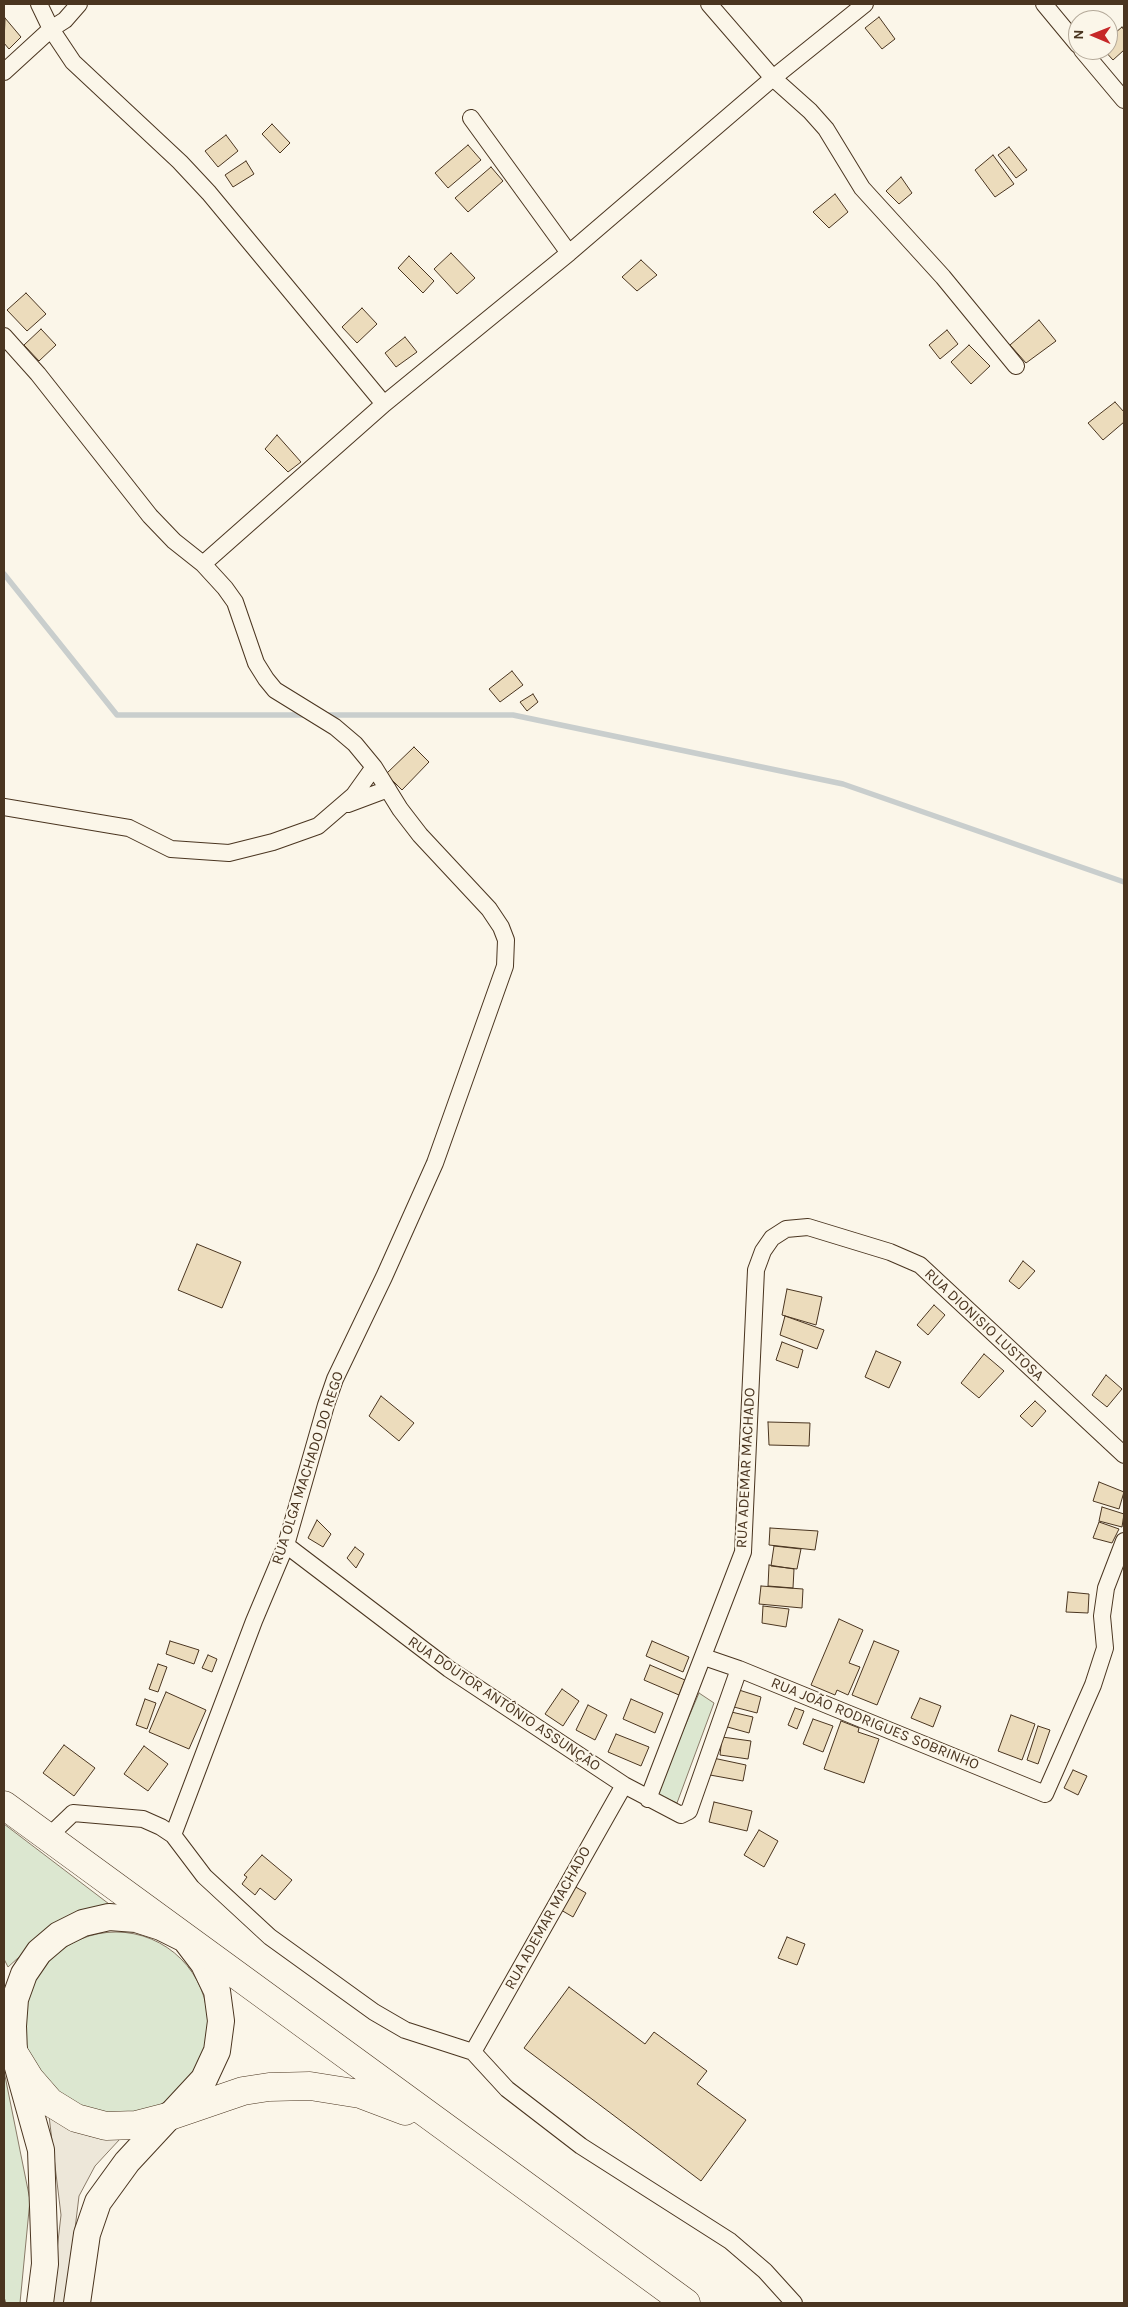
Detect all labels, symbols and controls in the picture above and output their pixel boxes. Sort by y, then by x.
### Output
north arrow [1068,10,1118,60]
text: N [1070,30,1087,40]
street label: RUA DIONISIO LUSTOSA [921,1265,1047,1385]
street label: RUA OLGA MACHADO DO REGO [268,1369,348,1567]
street label: RUA ADEMAR MACHADO [733,1387,759,1549]
street label: RUA DOUTOR ANTÔNIO ASSUNÇÃO [404,1633,604,1775]
street label: RUA JOÃO RODRIGUES SOBRINHO [768,1674,982,1774]
street label: RUA ADEMAR MACHADO [501,1843,595,1993]

